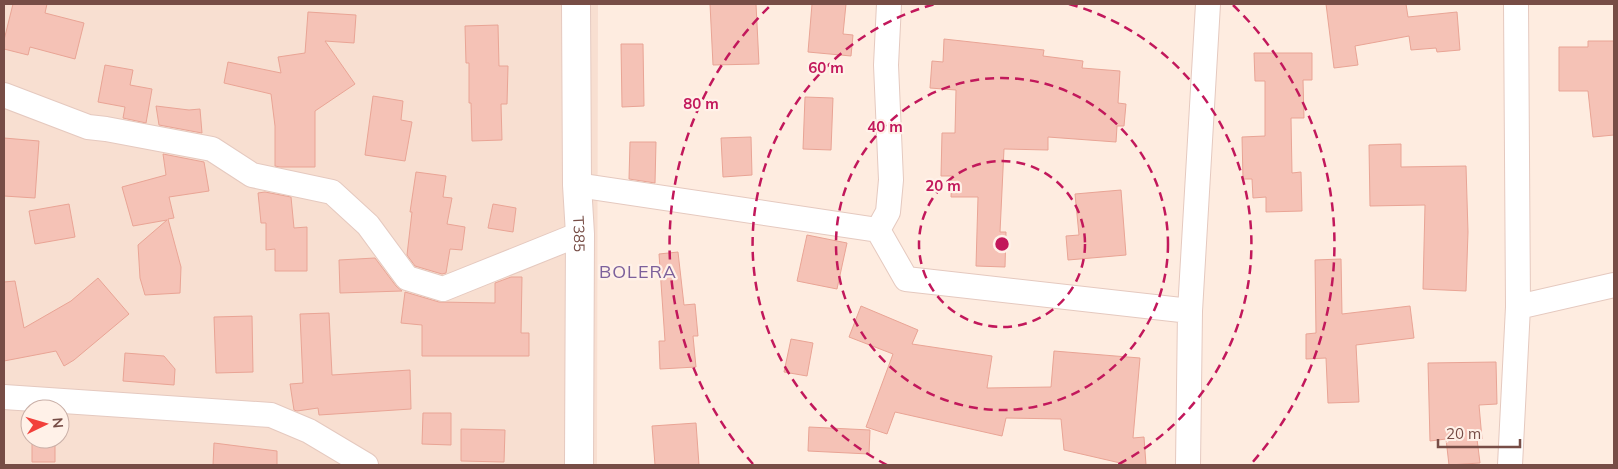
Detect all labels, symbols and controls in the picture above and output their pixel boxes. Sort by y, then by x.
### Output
text: 60 m [808,58,844,77]
text: 80 m [683,94,719,113]
text: 40 m [867,117,903,136]
text: 20 m [925,176,961,195]
street label: T385 [569,215,590,252]
centre of rings [993,235,1011,253]
district label: BOLERA [599,260,677,283]
north arrow [20,399,70,449]
scale bar [1438,416,1520,448]
text: N [49,417,67,429]
text: 20 m [1446,424,1481,443]

